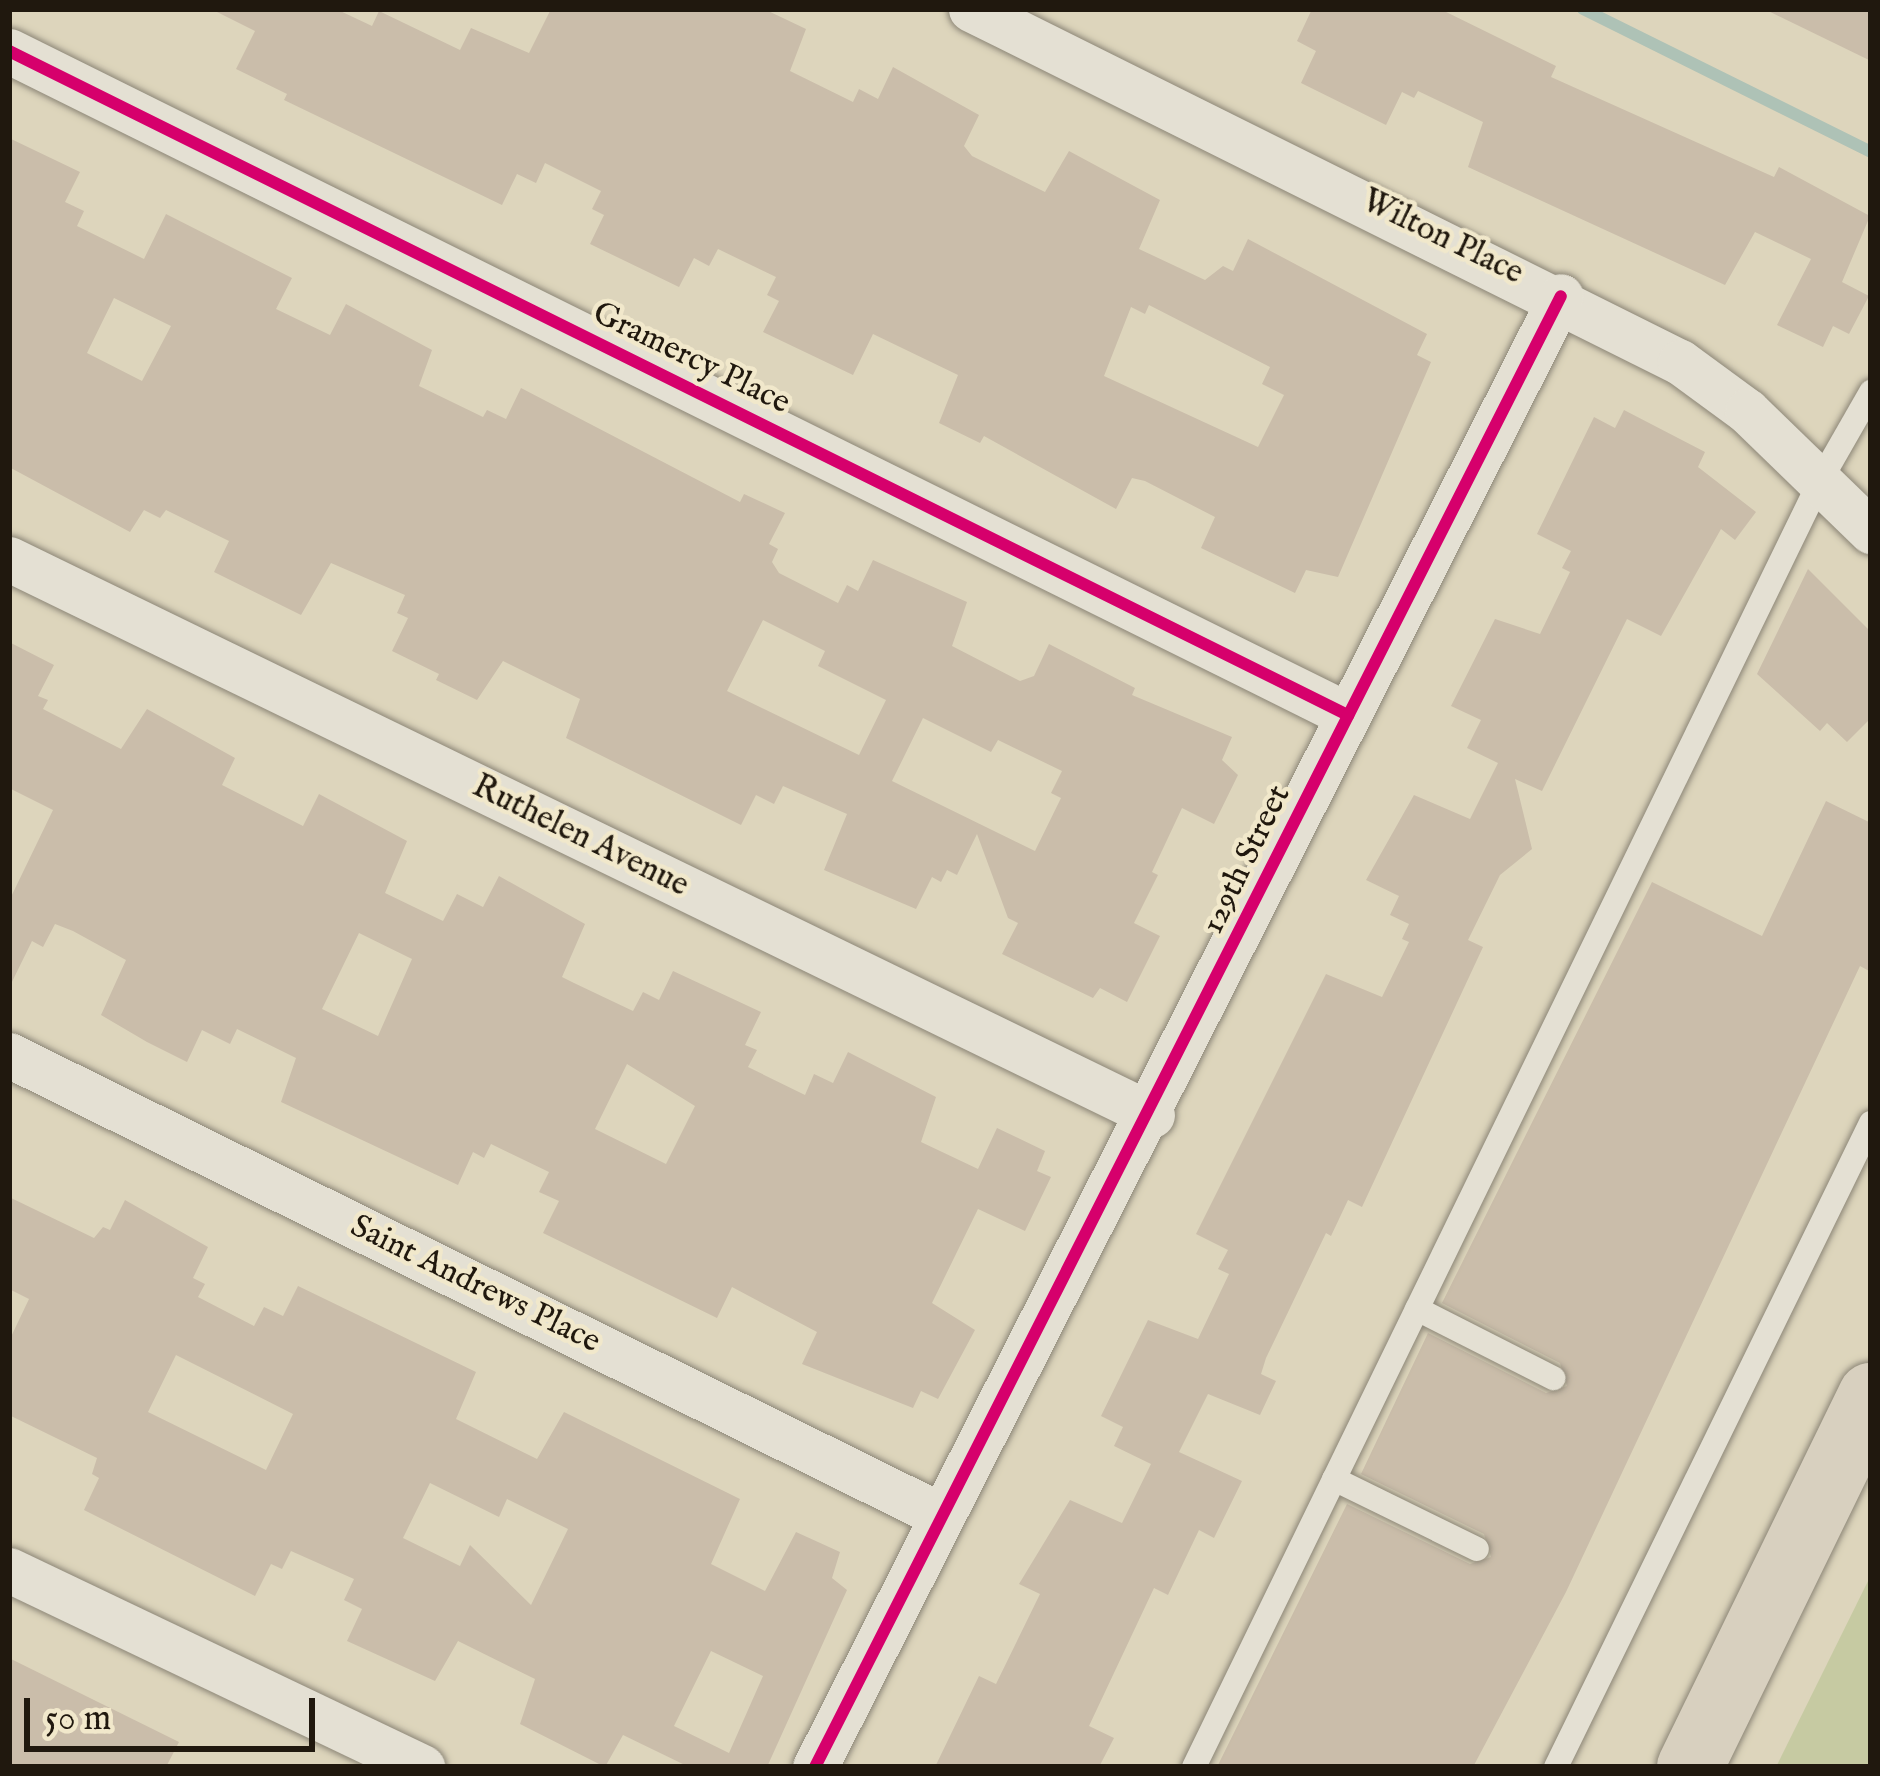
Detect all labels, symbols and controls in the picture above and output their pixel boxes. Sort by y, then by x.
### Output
street label: Wilton Place [1355,182,1529,294]
street label: Gramercy Place [586,294,796,424]
street label: Ruthelen Avenue [465,768,695,906]
street label: 129th Street [1194,779,1300,941]
street label: Saint Andrews Place [344,1207,606,1363]
scale bar [30,1674,321,1748]
text: 50 m [45,1696,111,1742]

